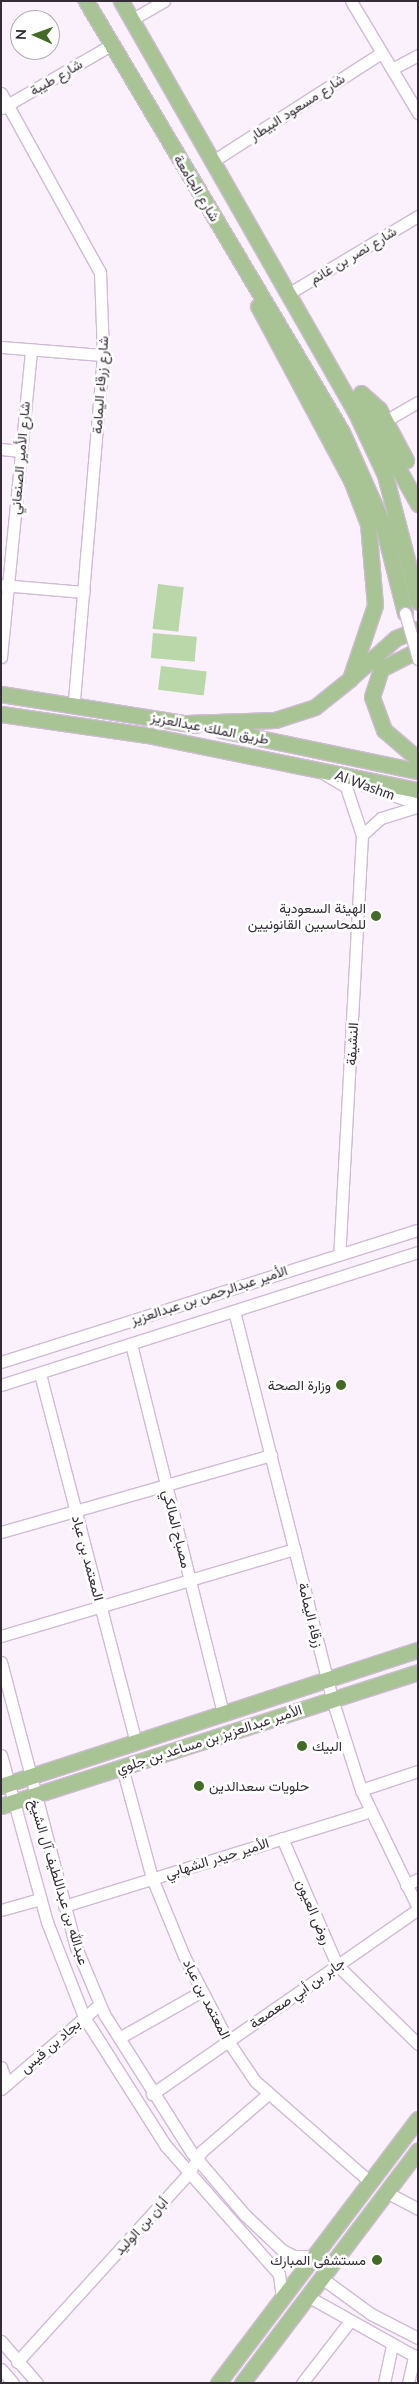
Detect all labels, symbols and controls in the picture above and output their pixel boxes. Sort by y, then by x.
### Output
north arrow [10,10,60,60]
text: N [12,29,29,40]
street label: شارع طيبة [27,55,85,99]
street label: شارع مسعود البيطار [246,70,348,144]
street label: شارع الجامعة [170,152,224,224]
street label: شارع نصر بن غانم [307,222,399,288]
street label: شارع زرقاء اليمامة [88,335,112,435]
street label: شارع الأمير الصنعاني [7,401,33,515]
street label: طريق الملك عبدالعزيز [150,708,270,748]
street label: Al Washm [333,766,397,804]
place label: الهيئة السعودية للمحاسبين القانونيين [248,900,366,932]
marker: الهيئة السعودية للمحاسبين القانونيين [370,910,382,922]
street label: النشيفة [342,1022,362,1066]
street label: الأمير عبدالرحمن بن عبدالعزيز [128,1262,290,1328]
place label: وزارة الصحة [268,1377,331,1393]
marker: وزارة الصحة [335,1379,347,1391]
street label: مصباح المالكي [159,1488,195,1570]
street label: المعتمد بن عباد [69,1513,107,1603]
street label: زرقاء اليمامة [295,1581,327,1649]
street label: الأمير عبدالعزيز بن مساعد بن جلوي [114,1701,304,1777]
place label: البيك [312,1738,342,1754]
marker: البيك [296,1740,308,1752]
place label: حلويات سعدالدين [209,1778,309,1794]
marker: حلويات سعدالدين [193,1780,205,1792]
street label: عبدالله بن عبداللطيف آل الشيخ [26,1797,92,1967]
street label: الأمير حيدر الشهابي [163,1834,271,1882]
street label: روض العيون [293,1877,335,1947]
street label: جابر بن أبي صعصعة [246,1954,348,2032]
street label: المعتمد بن عباد [180,1956,234,2042]
street label: بجاد بن قيس [16,2015,84,2077]
street label: أبان بن الوليد [111,2194,171,2258]
place label: مستشفى المبارك [270,2252,366,2268]
marker: مستشفى المبارك [370,2253,384,2267]

